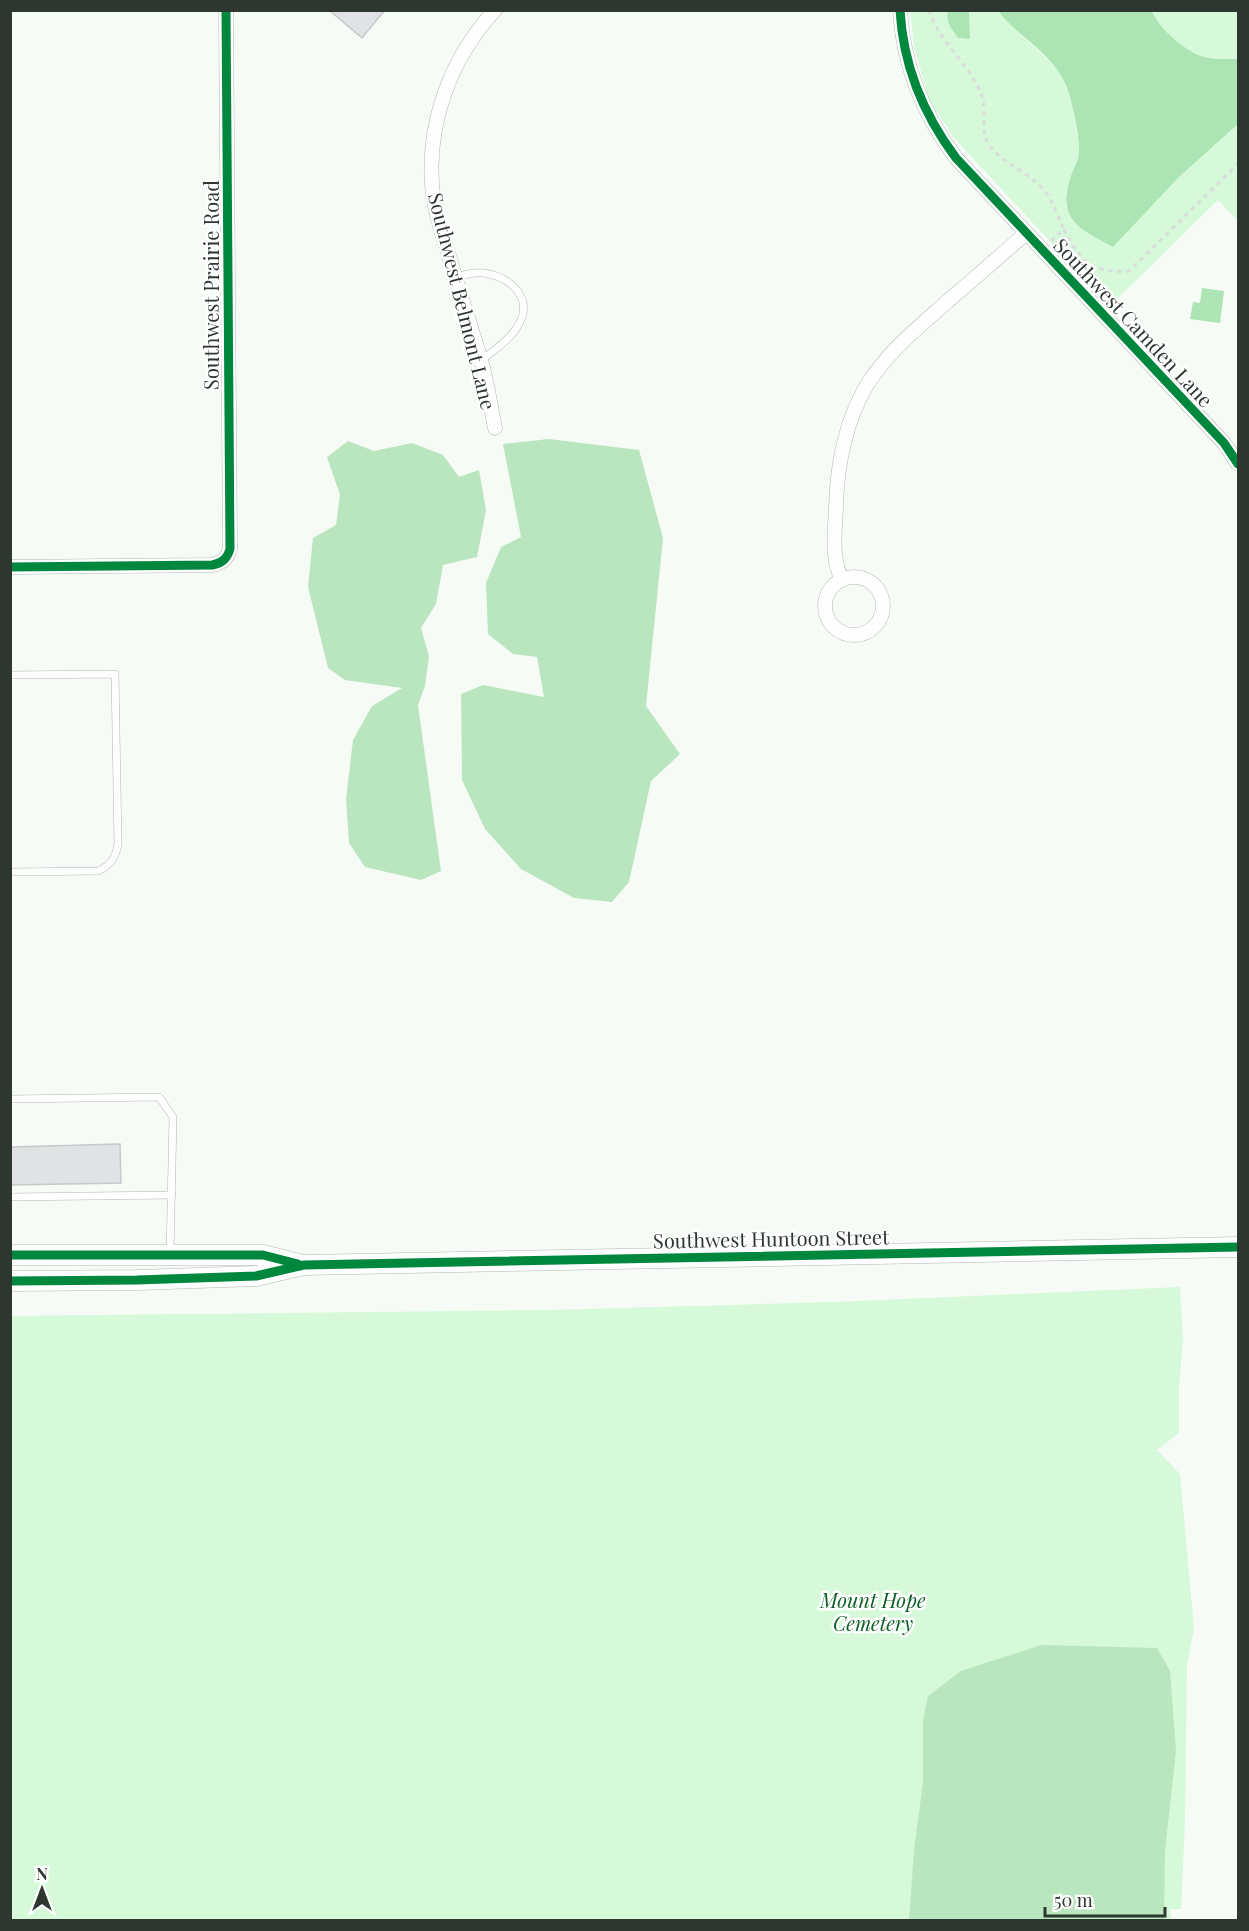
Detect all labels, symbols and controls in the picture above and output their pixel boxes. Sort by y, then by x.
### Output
street label: Southwest Prairie Road [197,180,224,390]
street label: Southwest Belmont Lane [423,190,503,412]
street label: Southwest Camden Lane [1048,232,1220,412]
street label: Southwest Huntoon Street [653,1222,890,1254]
park label: Mount Hope Cemetery [819,1586,926,1636]
north arrow [12,1859,72,1919]
text: N [36,1863,48,1884]
scale bar [1045,1880,1165,1918]
text: 50 m [1054,1888,1093,1912]

